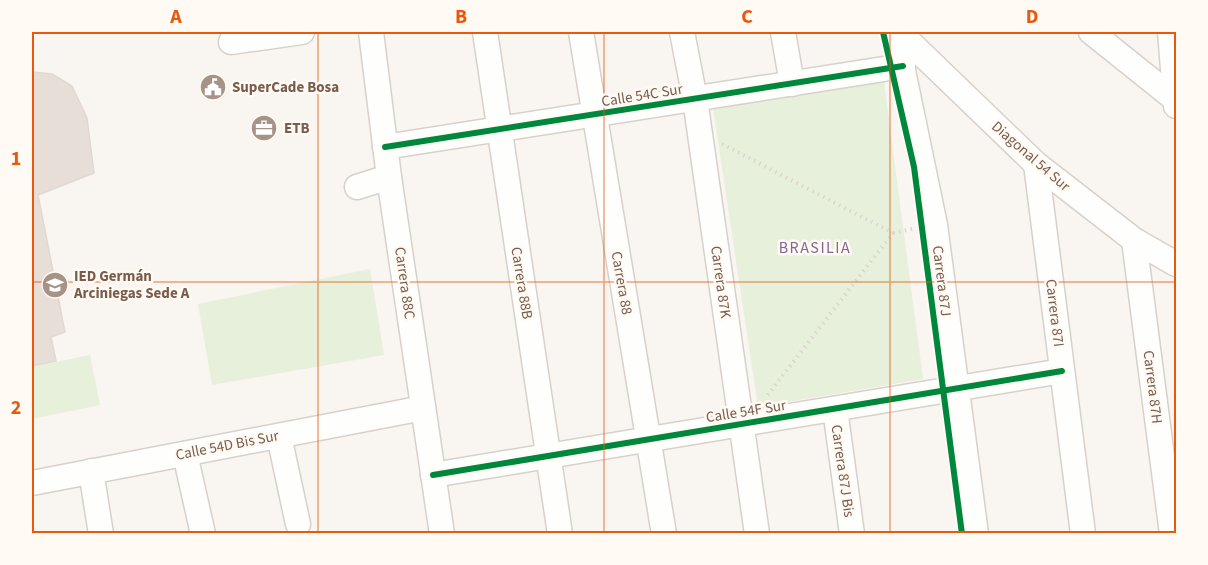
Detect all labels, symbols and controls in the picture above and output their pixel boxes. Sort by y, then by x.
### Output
text: A [169,3,182,31]
text: B [455,3,467,31]
text: C [741,3,753,31]
text: D [1026,3,1038,31]
public building icon: SuperCade Bosa [198,72,228,102]
place label: SuperCade Bosa [232,77,339,98]
street label: Calle 54C Sur [600,79,685,112]
office icon: ETB [249,113,279,143]
street label: Diagonal 54 Sur [987,116,1075,197]
place label: ETB [284,118,310,139]
text: 1 [11,145,21,173]
district label: BRASILIA [779,237,851,259]
street label: Carrera 87J [927,244,956,318]
street label: Carrera 88B [505,245,538,321]
street label: Carrera 87K [705,245,736,320]
street label: Carrera 88C [389,246,420,321]
street label: Carrera 88 [606,250,637,317]
place label: IED Germán Arciniegas Sede A [73,266,190,304]
school or university icon: IED Germán Arciniegas Sede A [40,270,70,300]
street label: Carrera 87I [1040,278,1069,348]
street label: Carrera 87H [1138,349,1167,425]
text: 2 [11,394,21,422]
street label: Calle 54F Sur [704,395,788,428]
street label: Carrera 87J Bis [826,423,859,519]
street label: Calle 54D Bis Sur [174,425,281,466]

